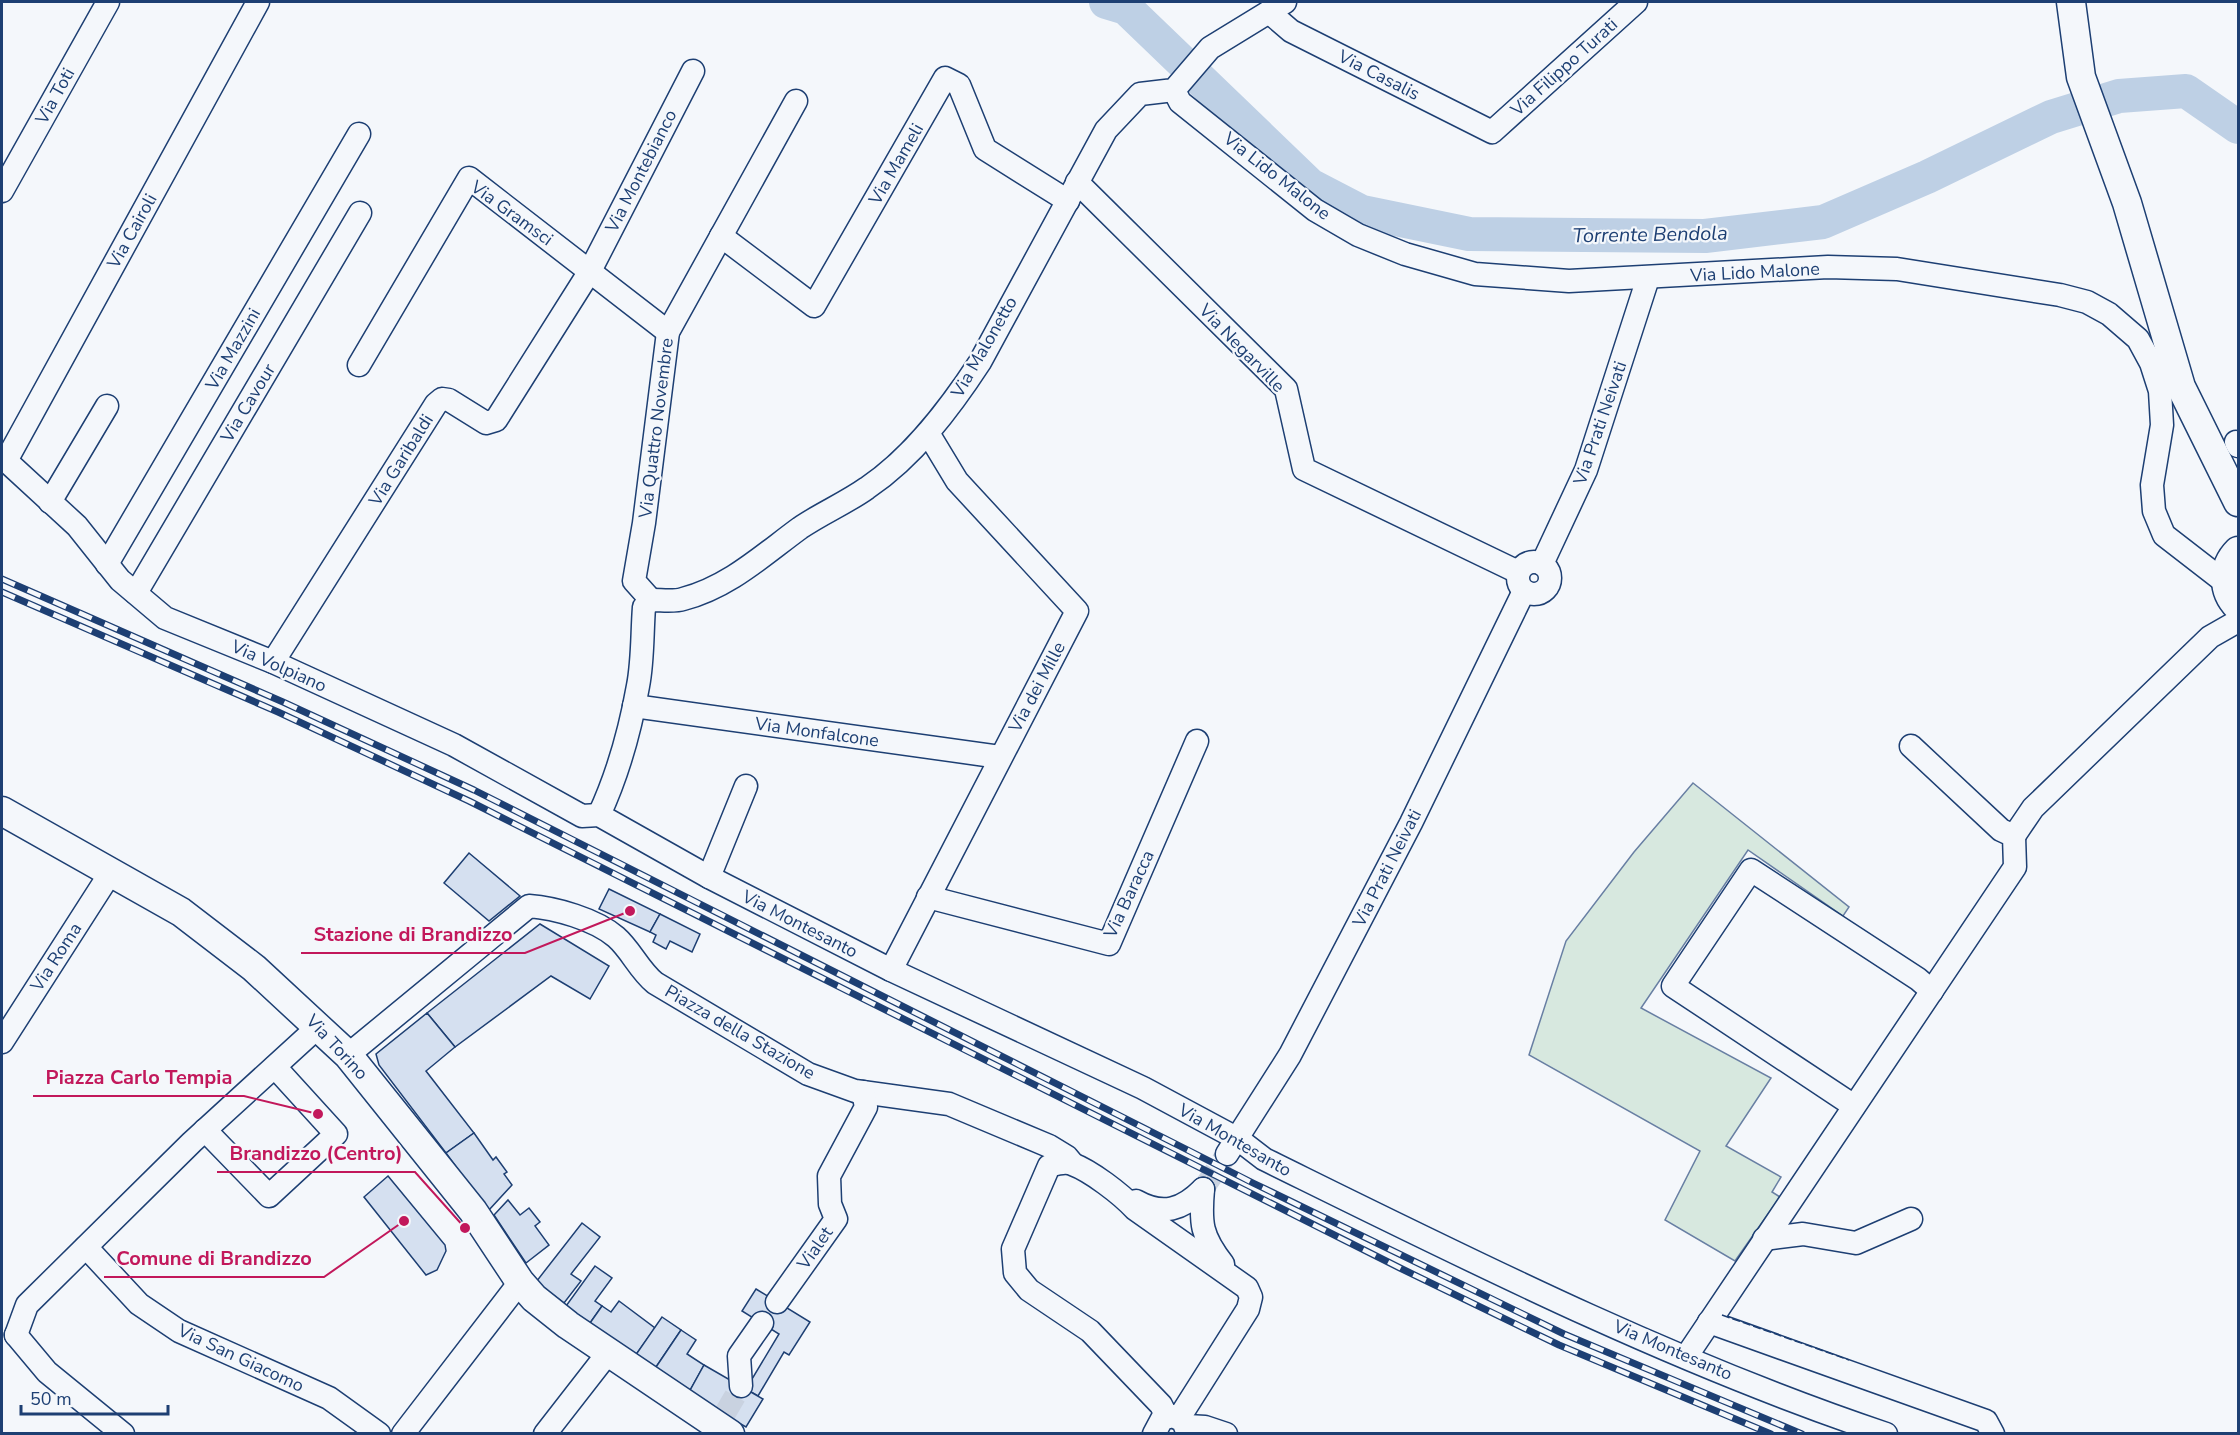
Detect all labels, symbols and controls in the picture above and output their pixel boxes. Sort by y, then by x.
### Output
street label: Via Filippo Turati [1505,13,1623,122]
street label: Via Casalis [1333,44,1424,106]
street label: Via Toti [29,64,80,129]
street label: Via Montebianco [599,106,682,237]
street label: Via Mameli [863,119,929,210]
street label: Via Lido Malone [1218,126,1336,225]
street label: Via Gramsci [465,174,558,251]
street label: Via Cairoli [101,189,162,274]
water label: Torrente Bendola [1572,220,1728,249]
street label: Via Lido Malone [1689,257,1820,287]
street label: Via Malonetto [945,292,1023,403]
street label: Via Negarville [1193,298,1290,397]
street label: Via Mazzini [199,304,266,395]
street label: Via Quattro Novembre [633,337,679,520]
street label: Via Prati Neivati [1567,358,1632,489]
street label: Via Cavour [215,359,281,448]
street label: Via Garibaldi [363,410,439,511]
street label: Via Volpiano [227,634,330,698]
street label: Via dei Mille [1003,638,1071,737]
street label: Via Monfalcone [752,711,881,753]
street label: Via Prati Neivati [1347,805,1427,932]
street label: Via Baracca [1098,846,1160,943]
street label: Via Montesanto [737,884,862,963]
callout: Stazione di Brandizzo [301,915,525,953]
street label: Via Roma [24,918,87,997]
text: Stazione di Brandizzo [313,921,513,948]
street label: Piazza della Stazione [660,979,820,1085]
street label: Via Torino [300,1008,373,1085]
callout: Piazza Carlo Tempia [33,1058,244,1096]
text: Piazza Carlo Tempia [46,1064,232,1091]
street label: Via Montesanto [1173,1097,1296,1182]
callout: Brandizzo (Centro) [217,1134,415,1172]
text: Brandizzo (Centro) [229,1140,403,1167]
street label: Vialet [791,1221,839,1275]
callout: Comune di Brandizzo [104,1239,324,1277]
text: Comune di Brandizzo [116,1245,312,1272]
street label: Via Montesanto [1609,1314,1736,1386]
street label: Via San Giacomo [173,1318,308,1398]
scale bar [21,1378,168,1416]
text: 50 m [30,1387,72,1411]

